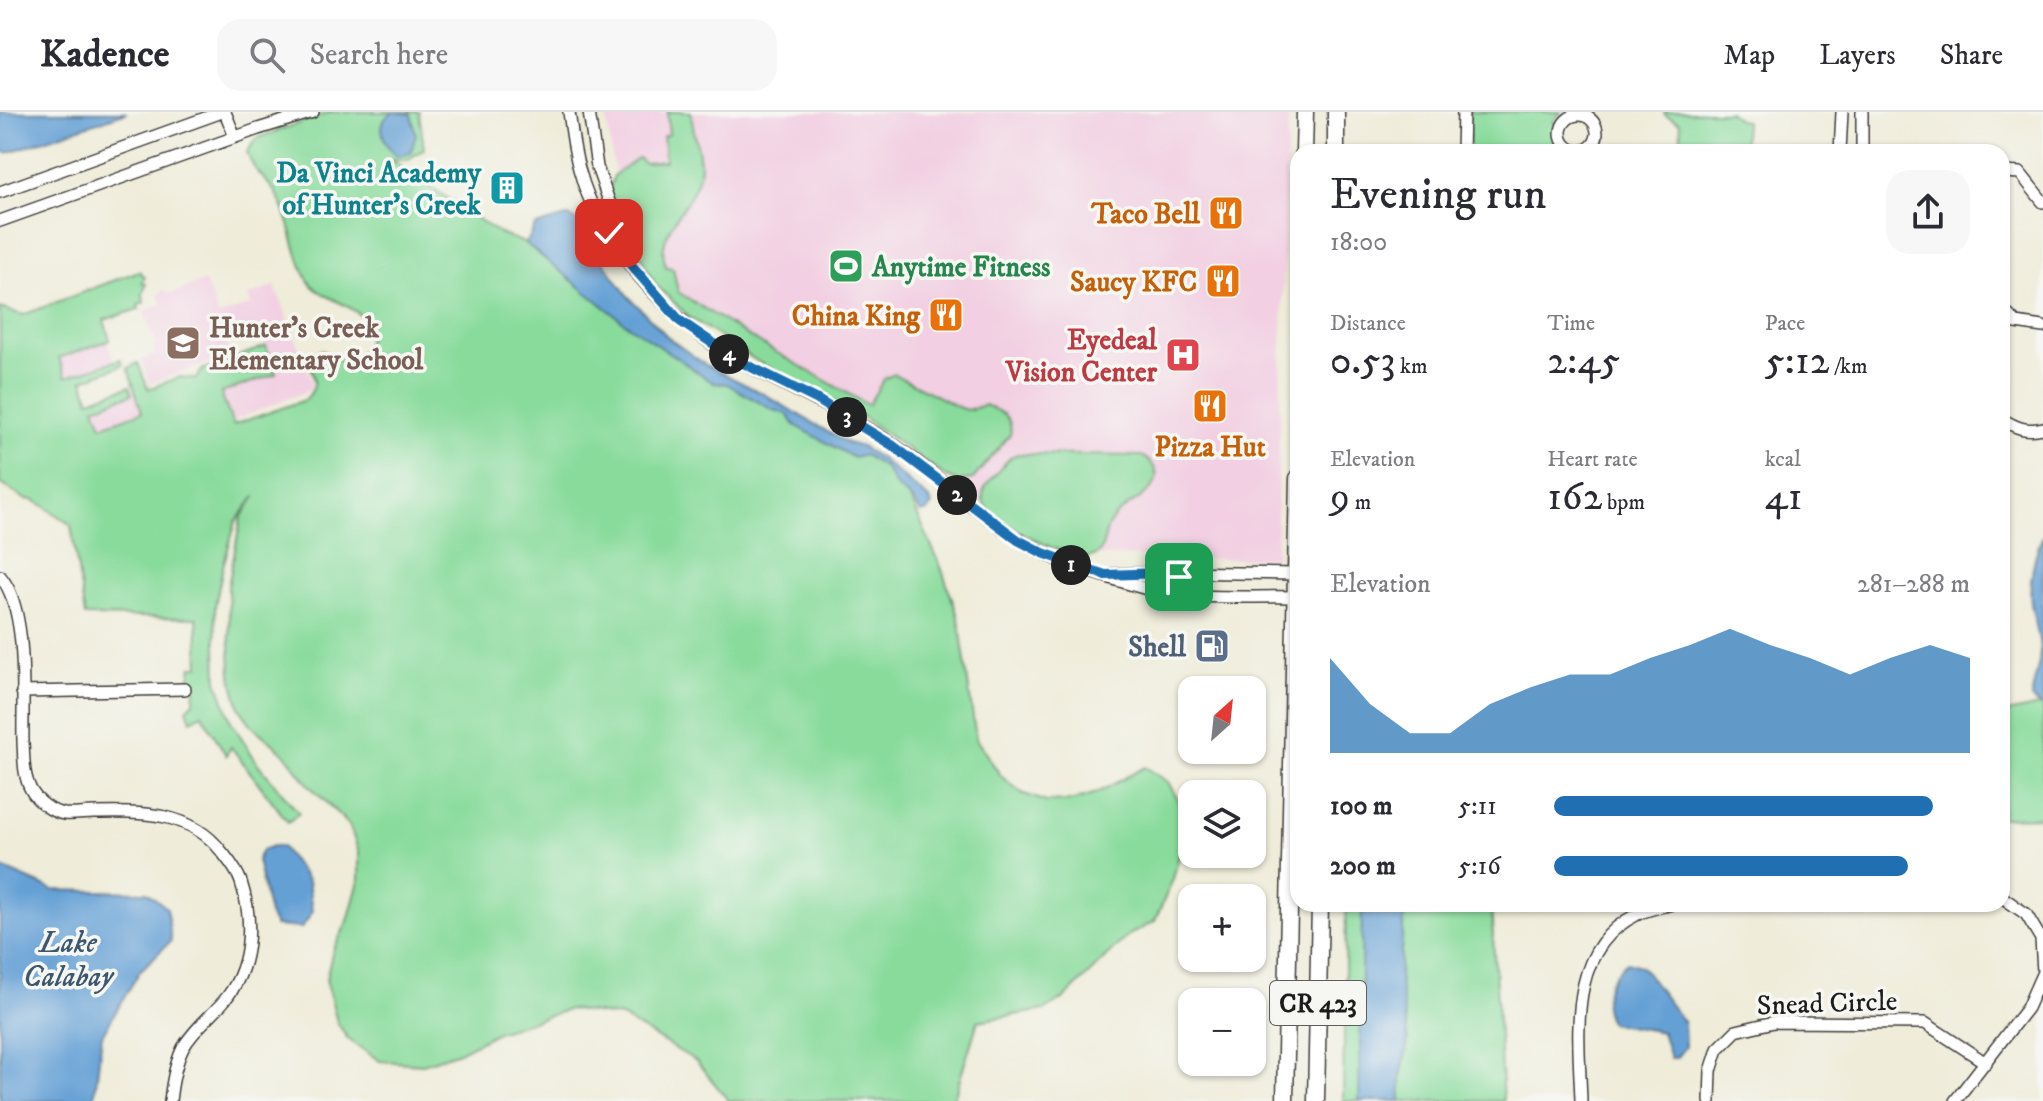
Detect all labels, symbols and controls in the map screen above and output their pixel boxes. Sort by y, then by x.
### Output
search box [217,19,777,91]
text: Kadence [40,31,169,79]
icon: search [245,33,289,77]
text: Search here [309,37,448,74]
text: Map [1724,38,1775,73]
text: Layers [1819,38,1896,73]
text: Share [1940,38,2003,73]
place label: Da Vinci Academy of Hunter's Creek [276,156,482,223]
text: Evening run [1330,168,1547,223]
building icon: Da Vinci Academy of Hunter's Creek [488,169,526,207]
button: share [1886,170,1970,254]
restaurant icon: Taco Bell [1207,194,1245,232]
place label: Taco Bell [1091,197,1201,232]
pin [575,199,643,267]
icon: check [587,211,631,255]
text: 18:00 [1330,226,1387,259]
sports icon: Anytime Fitness [827,247,865,285]
place label: Anytime Fitness [871,250,1051,285]
restaurant icon: Saucy KFC [1204,262,1242,300]
place label: Saucy KFC [1070,265,1197,300]
restaurant icon: China King [927,296,965,334]
place label: China King [792,299,921,334]
text: Distance [1330,310,1406,337]
text: Time [1547,310,1595,337]
text: Pace [1765,310,1805,337]
place label: Hunter's Creek Elementary School [209,311,424,378]
place label: Eyedeal Vision Center [1005,323,1158,390]
school or university icon: Hunter's Creek Elementary School [164,324,202,362]
pin: 4 [709,334,749,374]
hospital icon: Eyedeal Vision Center [1164,336,1202,374]
text: 0.53 [1330,337,1395,387]
text: 2:45 [1547,337,1620,387]
text: 5:12 [1765,337,1829,387]
text: 4 [723,340,735,367]
text: km [1395,353,1428,380]
text: /km [1829,353,1867,380]
restaurant icon: Pizza Hut [1191,387,1229,425]
pin: 3 [827,397,867,437]
text: 3 [843,403,851,430]
place label: Pizza Hut [1154,430,1266,465]
text: Elevation [1330,446,1415,473]
text: Heart rate [1547,446,1638,473]
text: kcal [1765,446,1801,473]
text: 9 [1330,473,1350,523]
text: 162 [1547,473,1602,523]
text: 41 [1765,473,1802,523]
pin: 2 [937,475,977,515]
text: 2 [952,481,962,508]
text: m [1350,489,1371,516]
text: bpm [1602,489,1645,516]
pin [1145,543,1213,611]
pin: 1 [1051,545,1091,585]
text: 1 [1067,551,1075,578]
icon: arrive [1157,555,1201,599]
text: Elevation [1330,568,1431,601]
text: 281–288 m [1857,568,1970,601]
fuel station icon: Shell [1193,627,1231,665]
place label: Shell [1128,630,1187,665]
north arrow [1178,676,1266,764]
map controls [1178,676,1266,1076]
button: layers [1178,780,1266,868]
text: 100 m [1330,790,1393,823]
text: 5:11 [1458,790,1497,823]
text: 200 m [1330,850,1396,883]
text: 5:16 [1458,850,1501,883]
button: + [1178,884,1266,972]
water label: Lake Calabay [23,925,115,996]
road number: CR 423 [1270,981,1366,1025]
street label: Snead Circle [1756,984,1898,1023]
button: − [1178,988,1266,1076]

